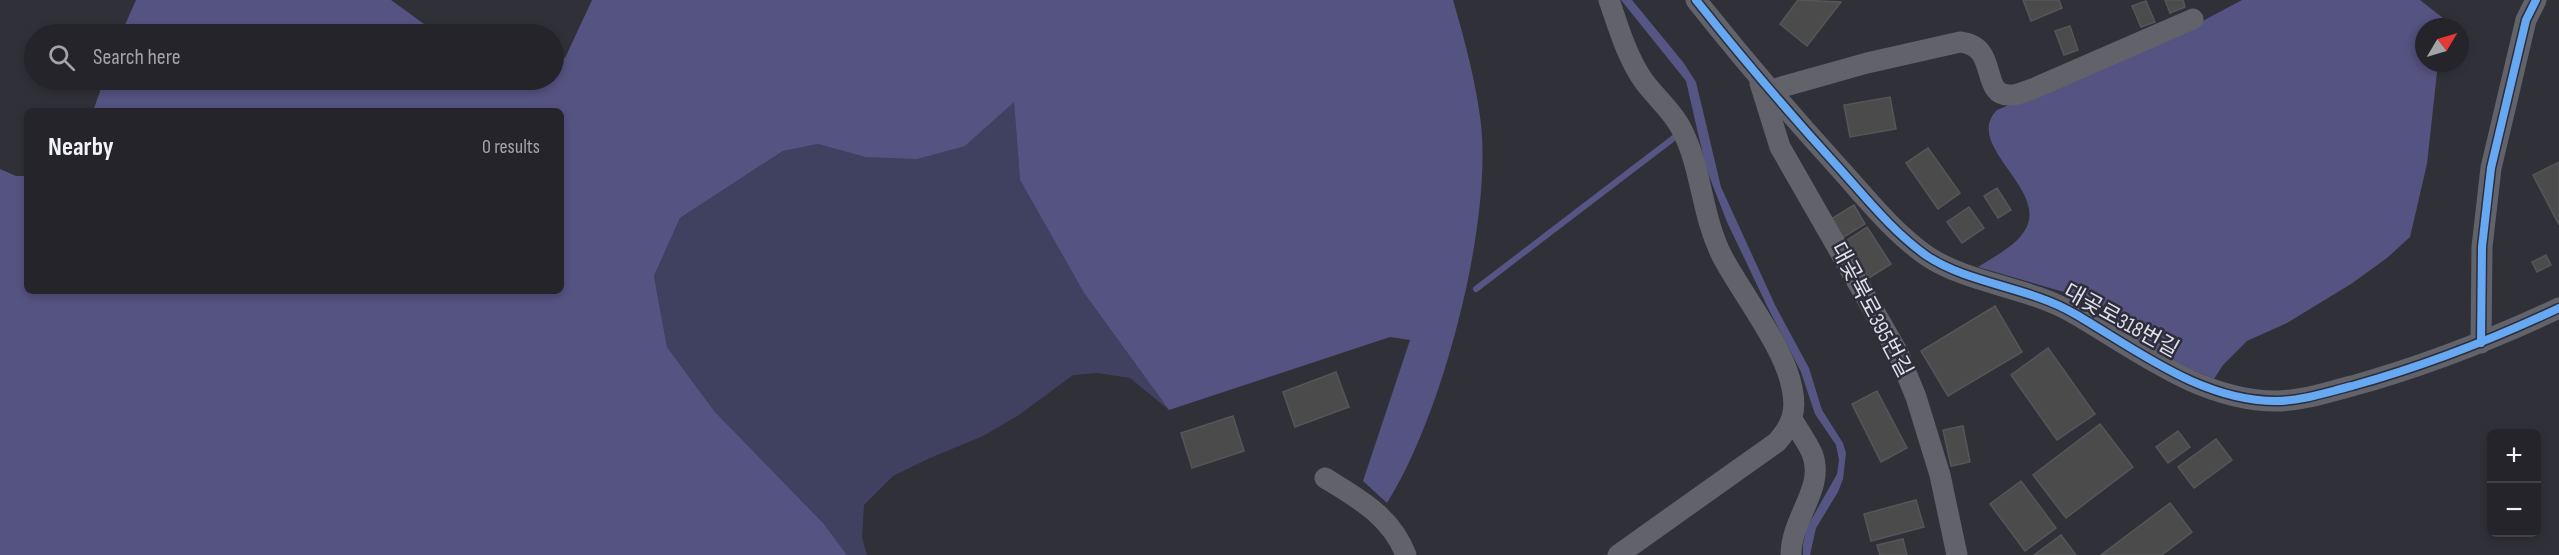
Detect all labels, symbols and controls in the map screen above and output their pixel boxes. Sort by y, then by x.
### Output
north arrow [2415,18,2469,72]
search box [24,24,564,90]
icon: search [45,41,78,74]
text: Search here [93,44,180,71]
text: Nearby [48,132,114,163]
text: 0 results [482,135,540,159]
street label: 대곶북로395번길 [1824,238,1918,382]
street label: 대곶로318번길 [2059,278,2183,364]
map controls [2487,429,2541,537]
button: + [2487,429,2541,483]
button: − [2487,483,2541,537]

